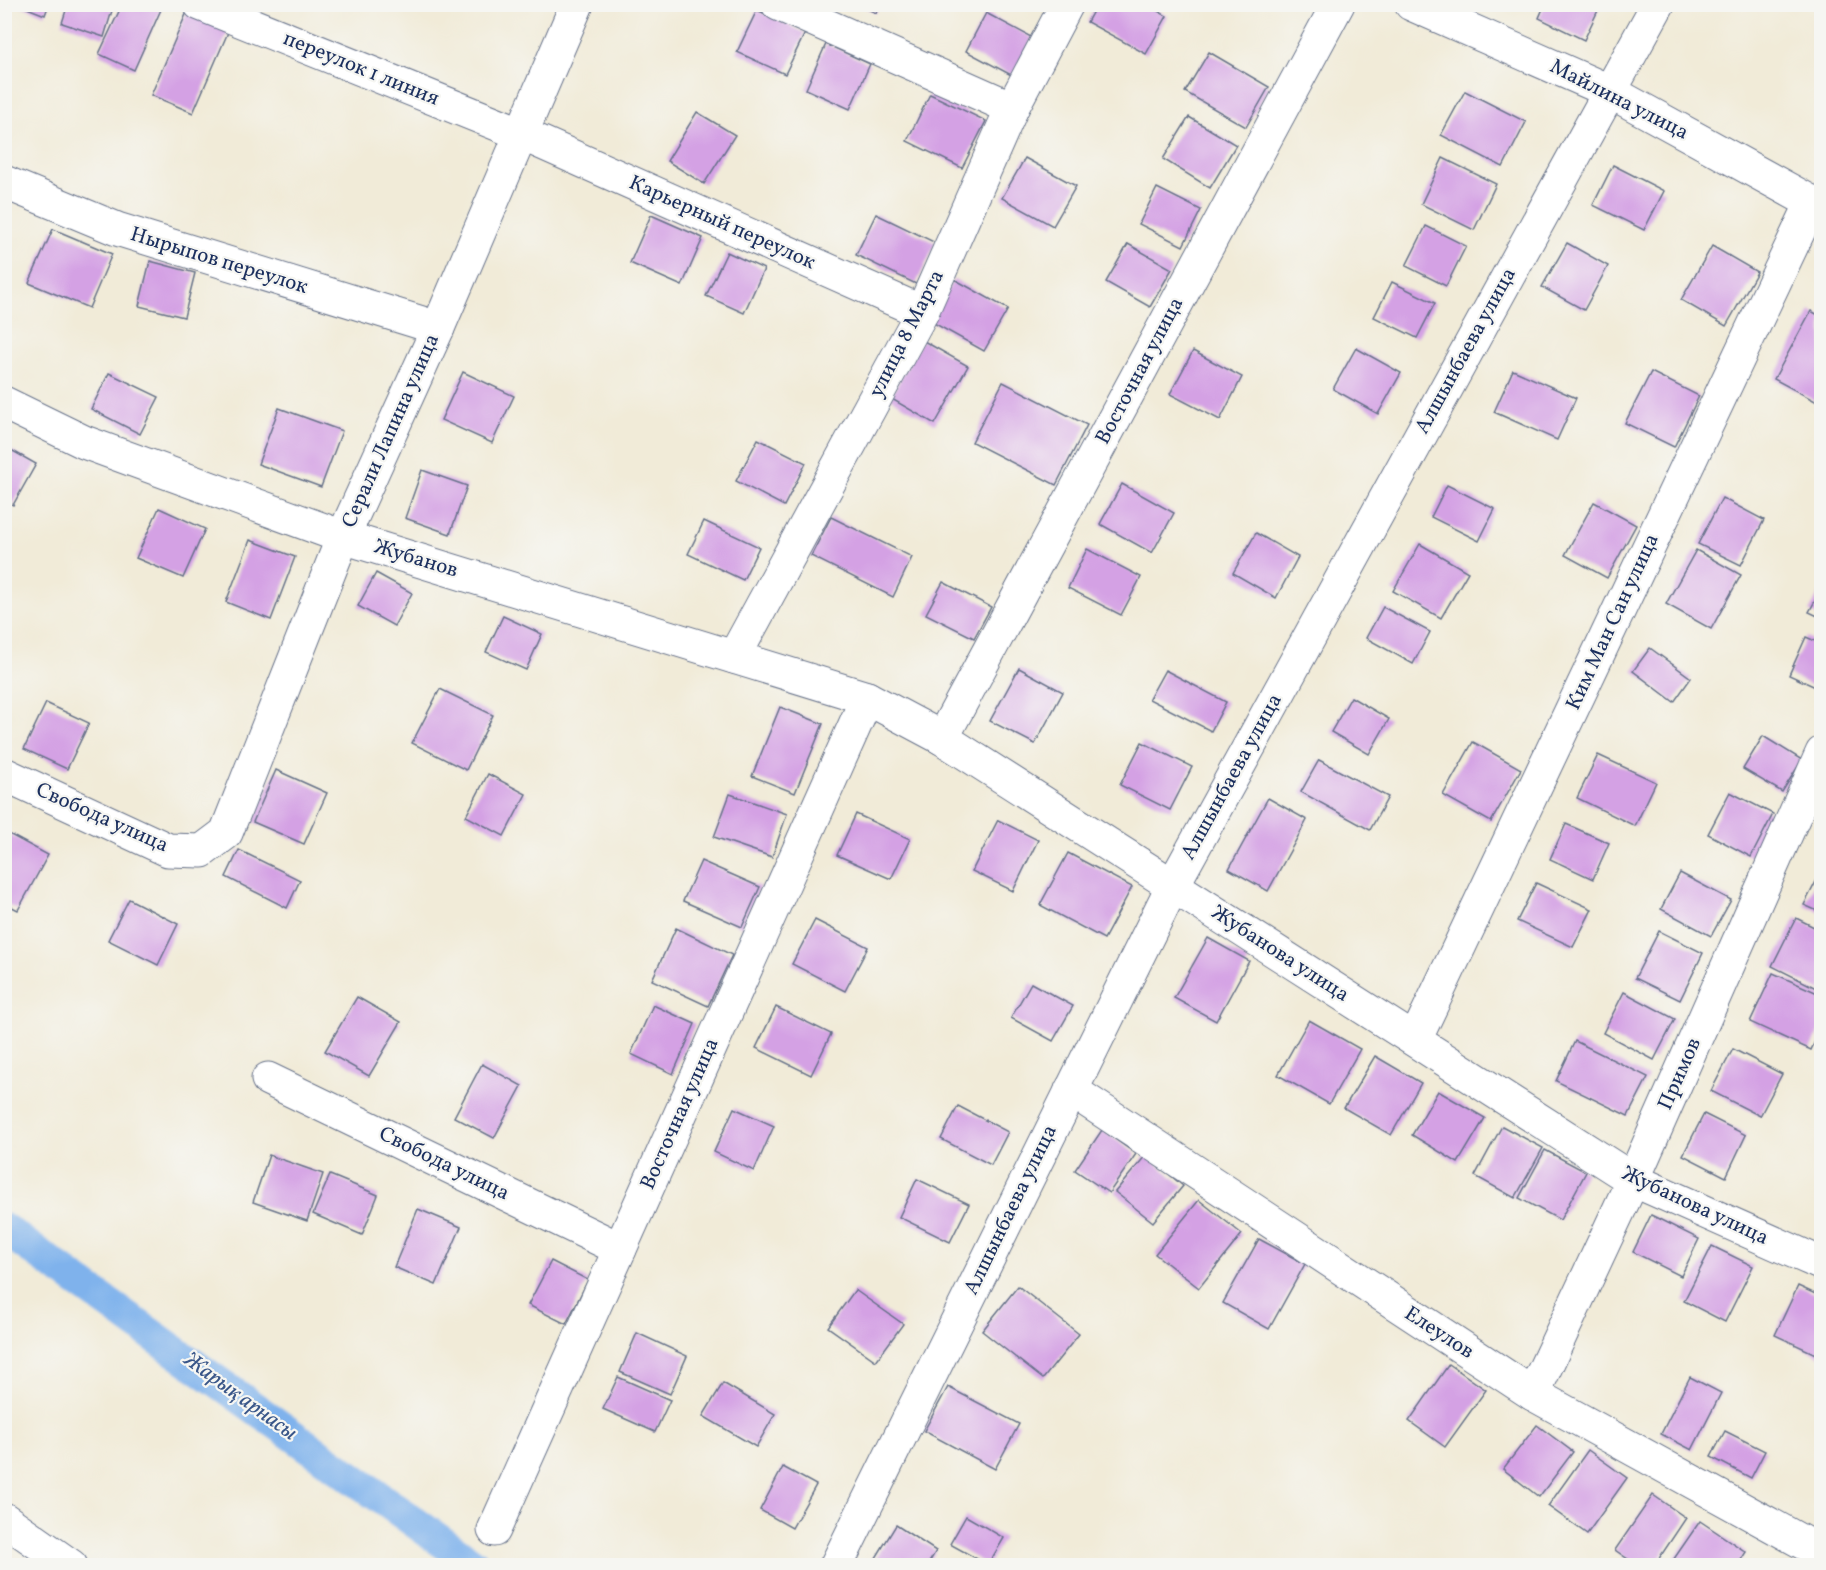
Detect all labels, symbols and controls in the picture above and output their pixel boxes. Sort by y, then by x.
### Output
street label: переулок 1 линия [279,24,443,114]
street label: Майлина улица [1545,52,1693,148]
street label: Карьерный переулок [624,169,820,277]
street label: Нырыпов переулок [127,220,311,302]
street label: Алшынбаева улица [1408,263,1524,439]
street label: улица 8 Марта [862,265,952,403]
street label: Восточная улица [1089,292,1191,450]
street label: Серали Лапина улица [335,329,447,533]
street label: Ким Ман Сан улица [1559,529,1667,715]
street label: Жубанов [370,532,462,586]
street label: Алшынбаева улица [1174,689,1290,865]
street label: Свобода улица [31,776,173,860]
street label: Жубанова улица [1205,899,1355,1009]
street label: Примов [1651,1033,1709,1115]
street label: Восточная улица [634,1034,726,1194]
street label: Свобода улица [374,1120,514,1208]
street label: Алшынбаева улица [957,1120,1065,1300]
street label: Жубанова улица [1617,1159,1773,1253]
street label: Елеулов [1398,1300,1480,1366]
water label: Жарық арнасы [176,1345,303,1449]

